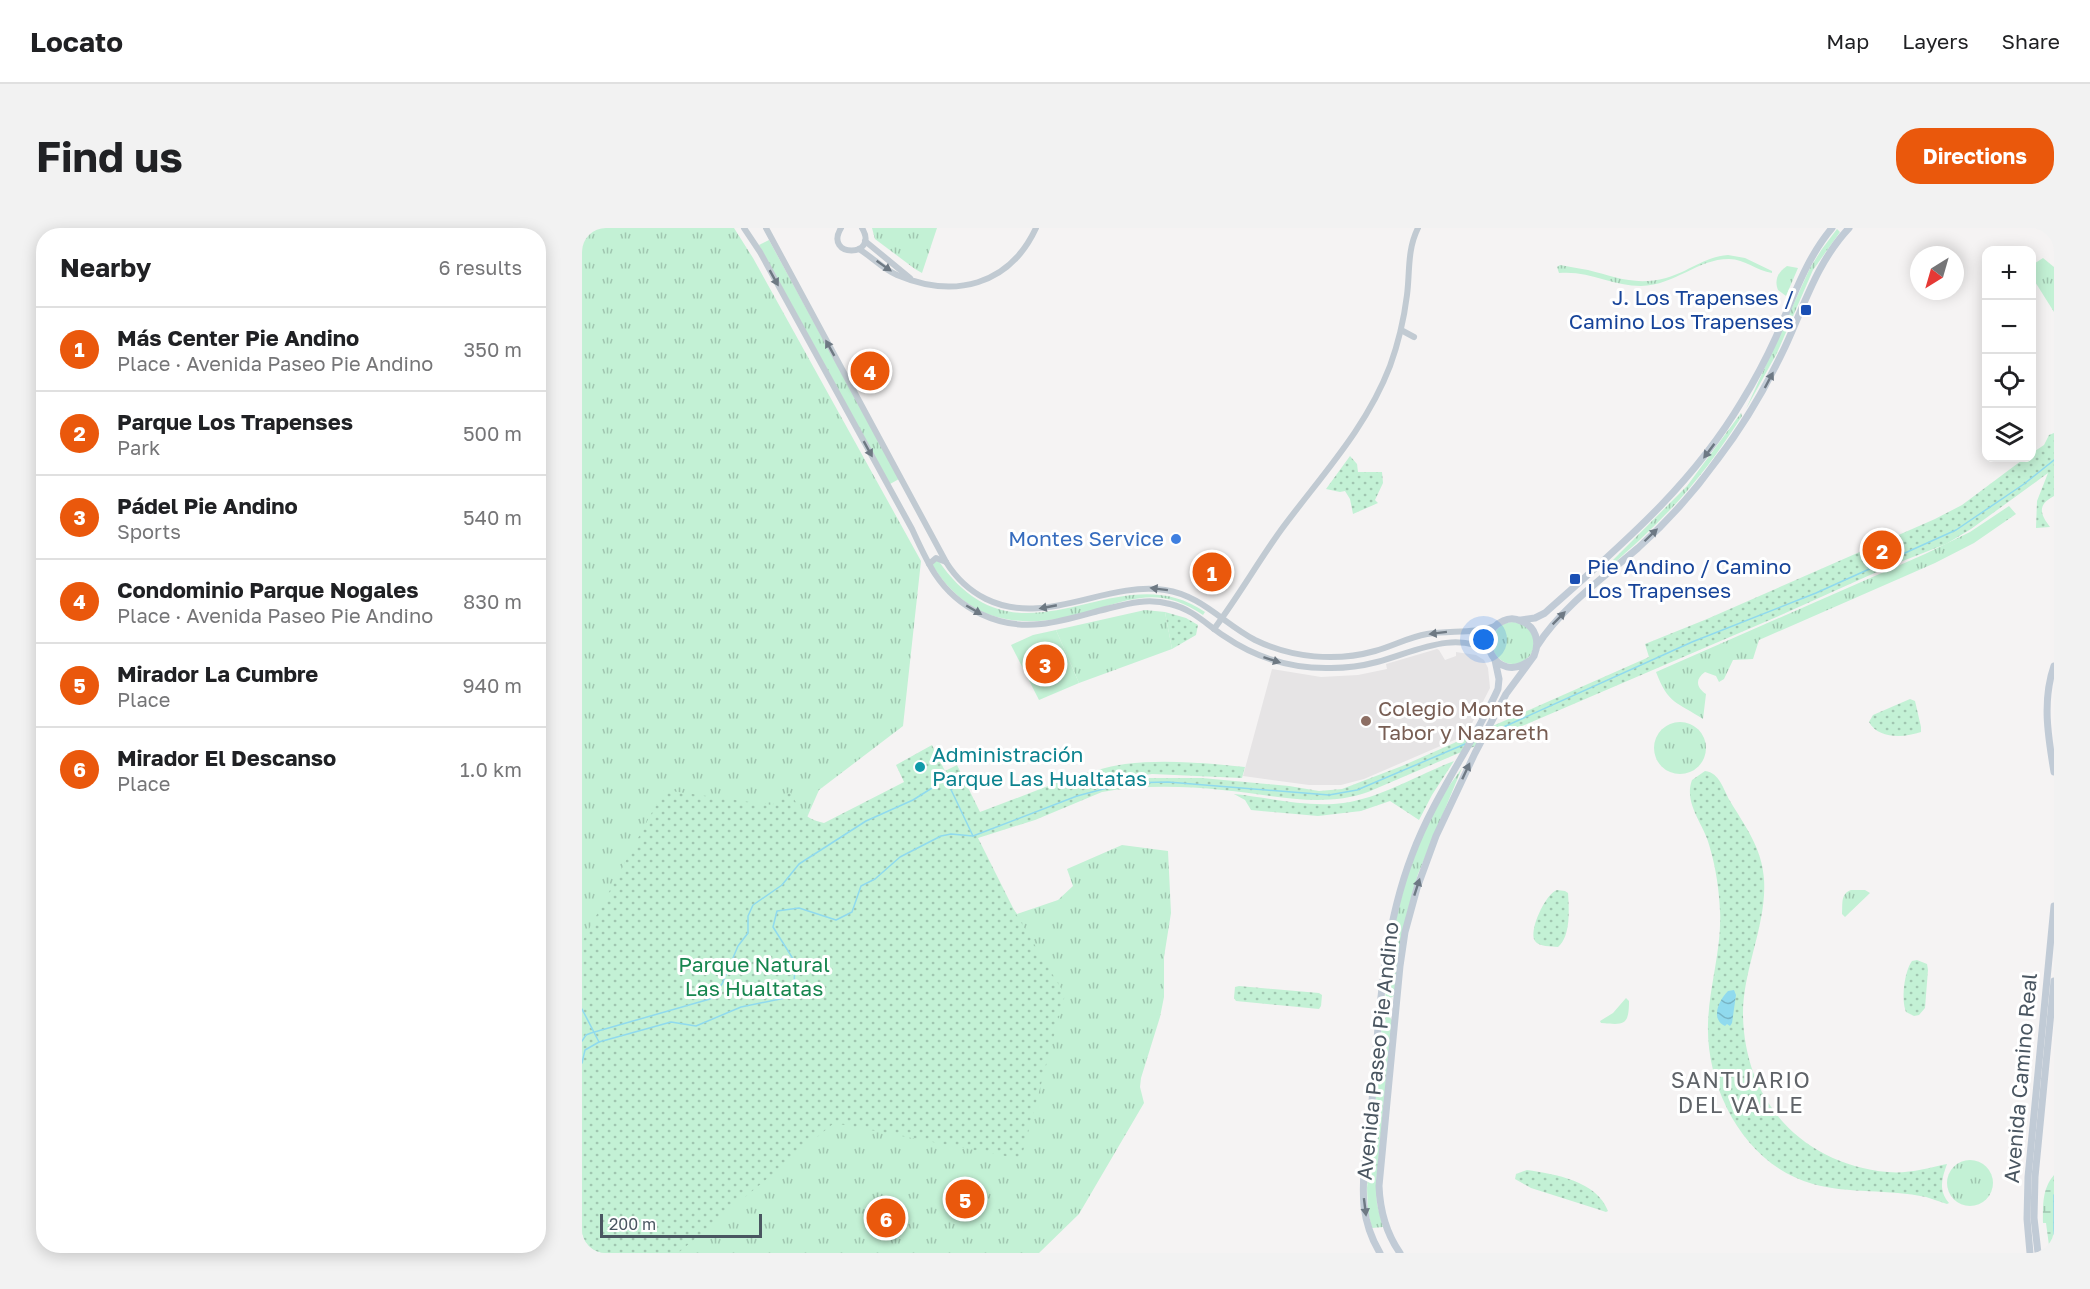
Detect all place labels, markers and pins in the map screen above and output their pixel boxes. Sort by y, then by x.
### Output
place label: J. Los Trapenses / Camino Los Trapenses [1569,284,1794,334]
marker: J. Los Trapenses / Camino Los Trapenses [1799,303,1813,317]
pin: 4 [850,348,890,394]
place label: Montes Service [1008,525,1164,551]
pin: 2 [1862,528,1902,572]
marker: Montes Service [1169,532,1183,546]
pin: 1 [1192,550,1232,594]
place label: Pie Andino / Camino Los Trapenses [1587,553,1791,603]
marker: Pie Andino / Camino Los Trapenses [1568,572,1582,586]
pin: 3 [1026,642,1064,686]
place label: Colegio Monte Tabor y Nazareth [1378,695,1549,745]
marker: Colegio Monte Tabor y Nazareth [1359,714,1373,728]
place label: Administración Parque Las Hualtatas [932,741,1147,791]
marker: Administración Parque Las Hualtatas [913,760,927,774]
pin: 5 [946,1176,985,1222]
pin: 6 [866,1196,906,1240]

